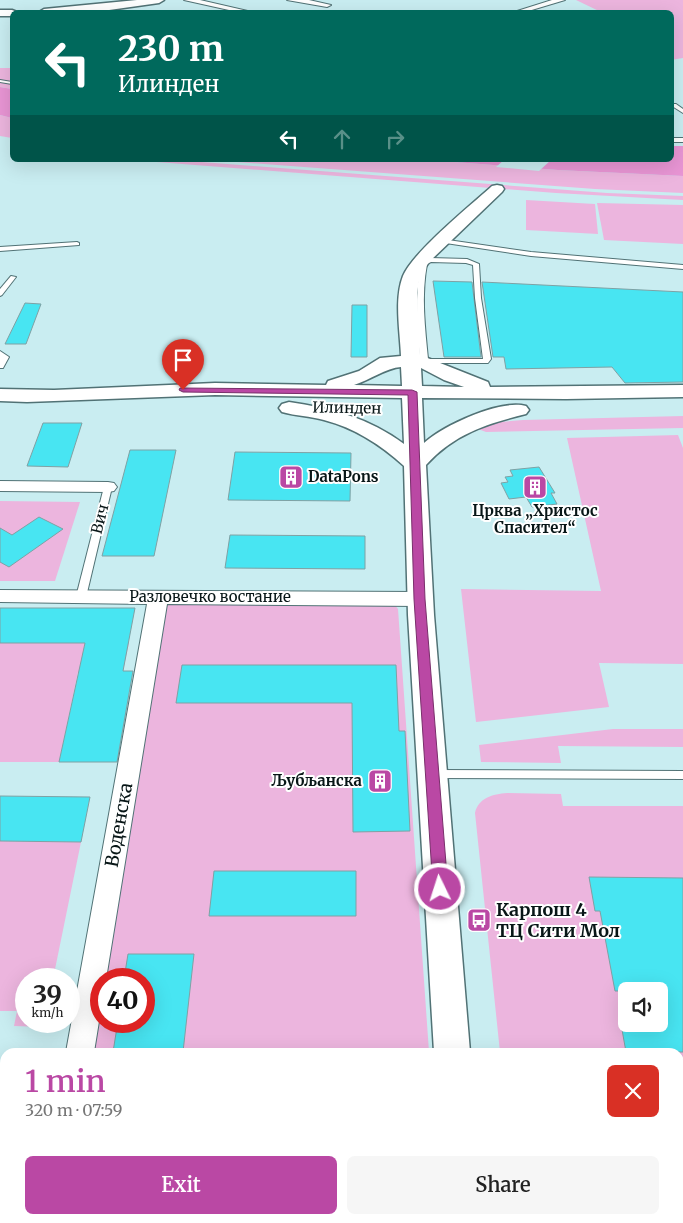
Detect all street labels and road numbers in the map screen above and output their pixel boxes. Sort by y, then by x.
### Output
street label: Илинден [312,397,382,418]
street label: Вич [87,502,112,536]
street label: Разловечко востание [129,587,291,606]
street label: Воденска [100,781,137,869]

